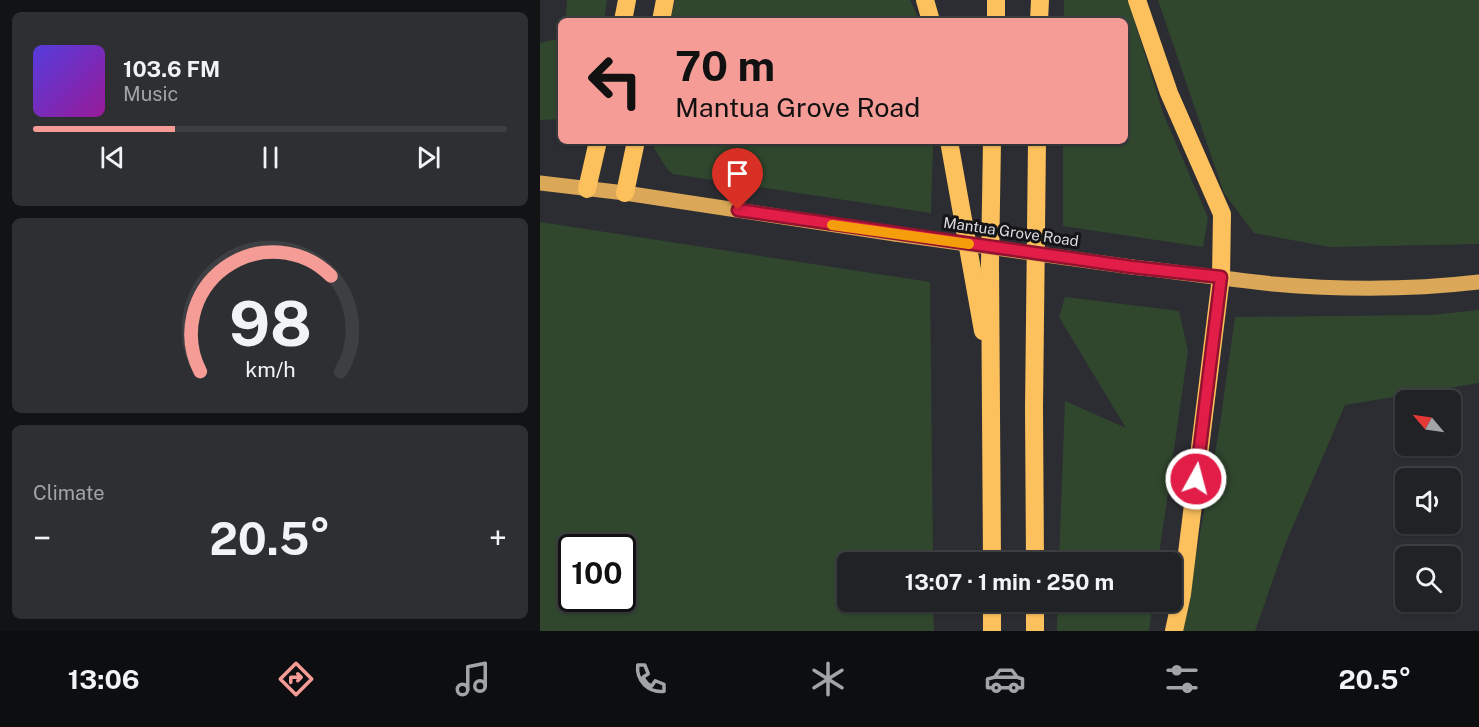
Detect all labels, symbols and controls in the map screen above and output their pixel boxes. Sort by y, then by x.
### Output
text: 70 m [675,41,775,90]
icon: left [576,42,654,120]
text: 103.6 FM [123,56,220,82]
text: Music [123,82,178,106]
text: Mantua Grove Road [675,91,920,123]
icon: previous [96,141,129,174]
icon: pause [254,141,287,174]
icon: next [412,141,445,174]
pin [712,148,763,210]
icon: arrive [721,157,754,190]
street label: Mantua Grove Road [942,214,1080,249]
text: 98 [229,288,311,361]
text: km/h [245,358,295,383]
north arrow [1395,390,1461,456]
map controls [1395,390,1461,612]
position arrow [1164,447,1228,511]
button: sound [1395,468,1461,534]
text: Climate [33,481,105,505]
text: 20.5° [209,512,331,565]
text: − [33,519,51,557]
text: + [489,519,507,557]
speed limit sign: 100 [558,534,636,612]
button: search [1395,546,1461,612]
text: 13:07 · 1 min · 250 m [905,569,1114,595]
icon: directions [275,658,317,700]
icon: music [452,658,494,700]
icon: phone [629,658,671,700]
icon: climate [807,658,849,700]
icon: car [984,658,1026,700]
icon: filters [1161,658,1203,700]
text: 13:06 [68,663,140,695]
text: 20.5° [1338,663,1411,695]

